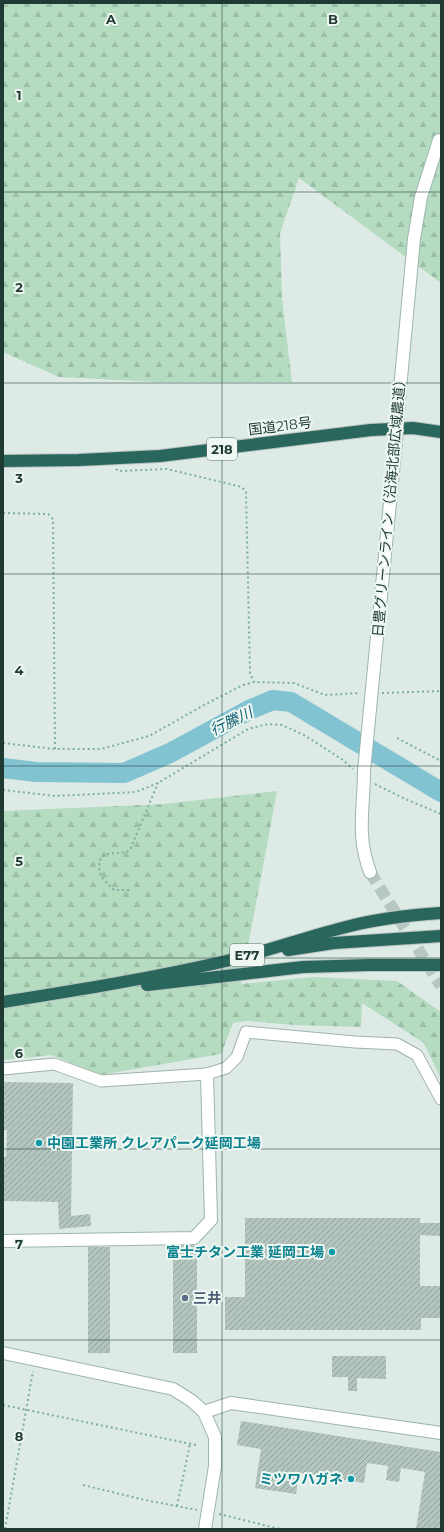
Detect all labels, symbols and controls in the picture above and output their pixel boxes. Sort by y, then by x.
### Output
text: A [105,11,117,27]
text: B [328,11,338,27]
text: 1 [16,87,22,103]
text: 2 [15,279,23,295]
street label: 日豊グリーンライン（沿海北部広域農道） [368,372,410,638]
street label: 国道218号 [247,413,313,439]
road number: 218 [207,438,237,460]
text: 3 [14,470,23,486]
text: 4 [15,662,24,678]
water label: 行縢川 [207,702,257,739]
text: 5 [15,853,23,869]
road number: E77 [230,944,264,966]
text: 6 [15,1045,24,1061]
place label: 中園工業所 クレアパーク延岡工場 [47,1134,261,1152]
marker: 中園工業所 クレアパーク延岡工場 [34,1138,44,1148]
text: 7 [15,1236,23,1252]
place label: 富士チタン工業 延岡工場 [166,1243,324,1261]
marker: 富士チタン工業 延岡工場 [327,1247,337,1257]
place label: 三井 [193,1289,221,1307]
marker: 三井 [180,1293,190,1303]
text: 8 [15,1428,24,1444]
place label: ミツワハガネ [259,1470,343,1488]
marker: ミツワハガネ [346,1474,356,1484]

